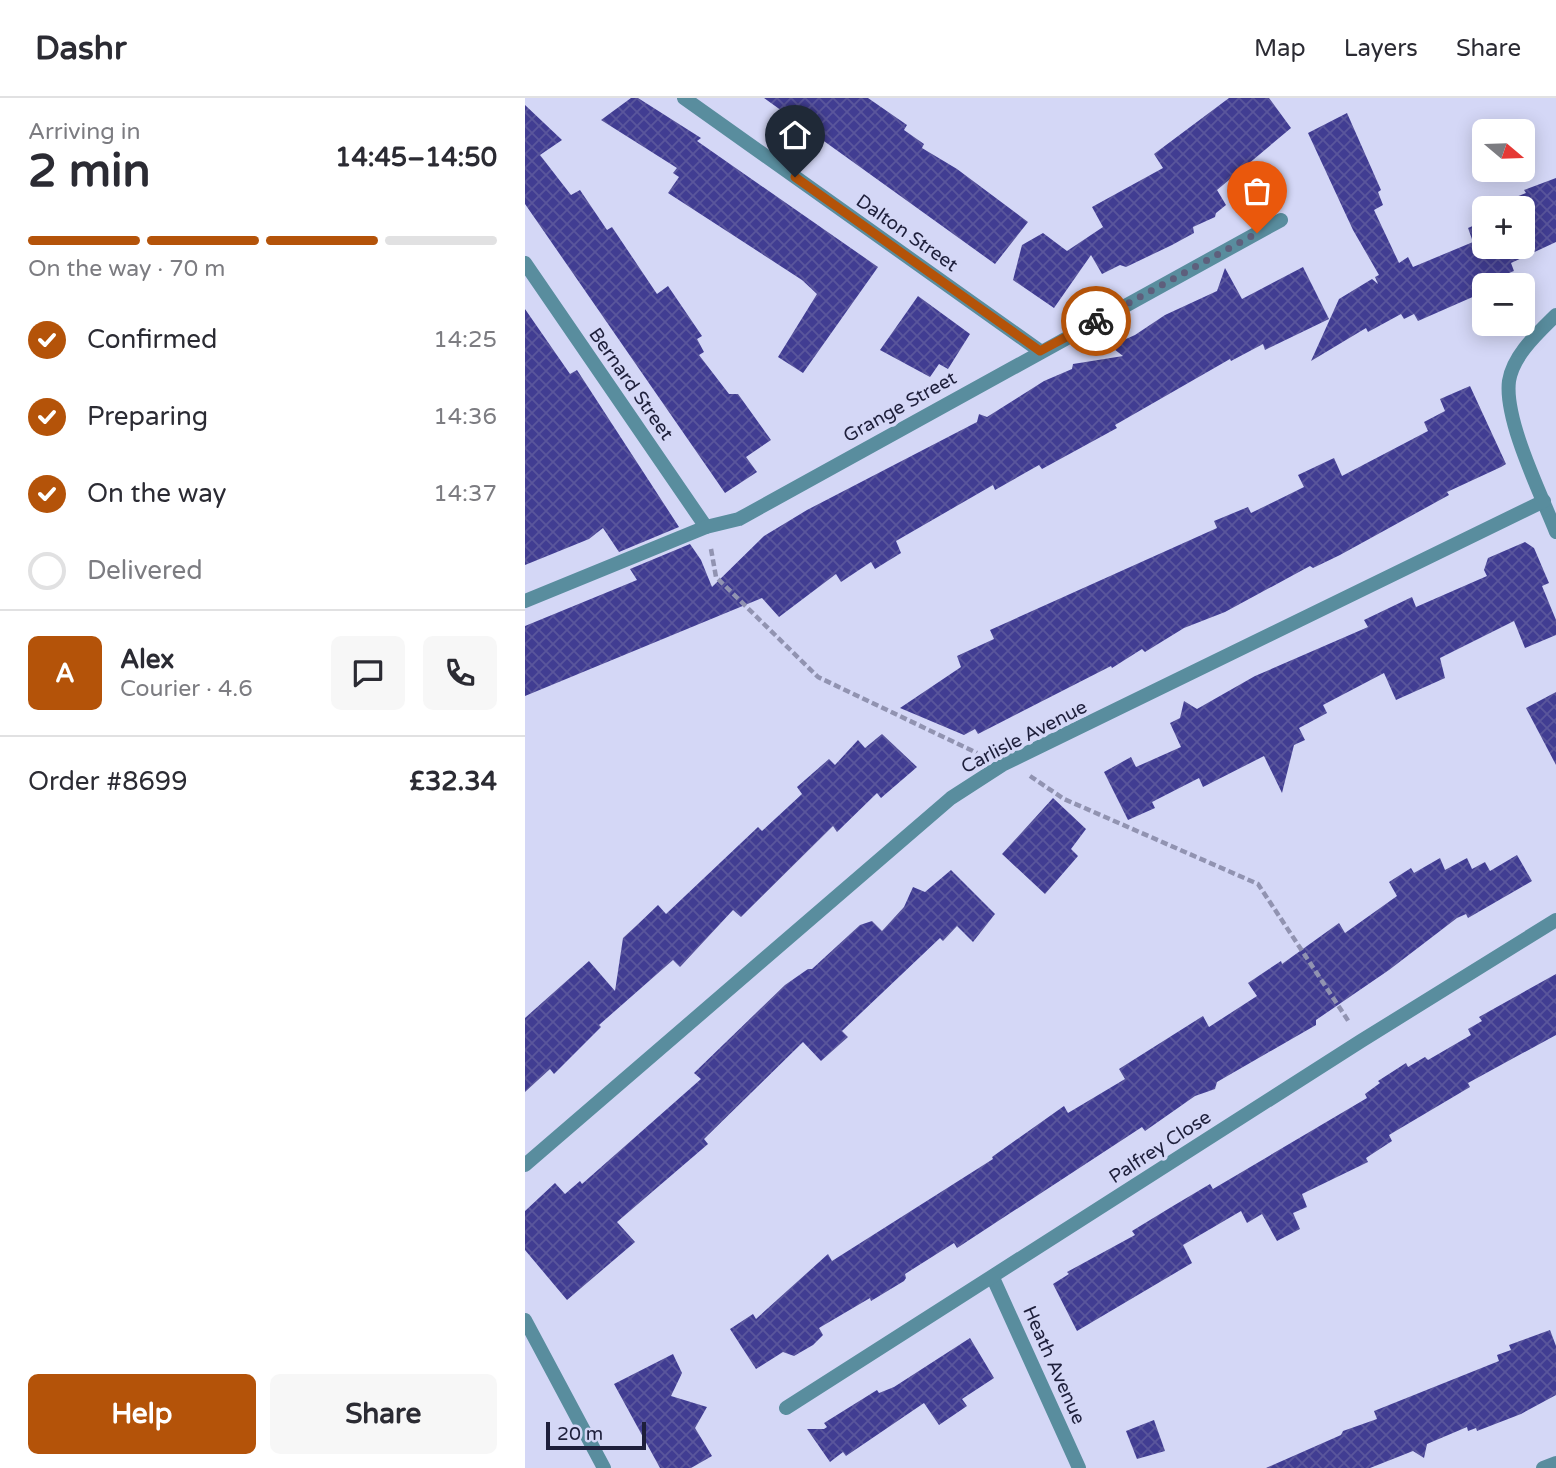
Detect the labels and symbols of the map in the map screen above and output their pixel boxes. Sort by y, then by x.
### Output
pin [765,105,825,177]
north arrow [1472,119,1535,182]
pin [1227,161,1287,233]
street label: Dalton Street [852,190,962,276]
courier [1061,286,1131,356]
street label: Bernard Street [584,324,678,444]
street label: Grange Street [840,367,960,447]
street label: Carlisle Avenue [957,696,1091,778]
street label: Palfrey Close [1105,1106,1215,1188]
street label: Heath Avenue [1018,1302,1090,1428]
scale bar [546,1419,646,1451]

